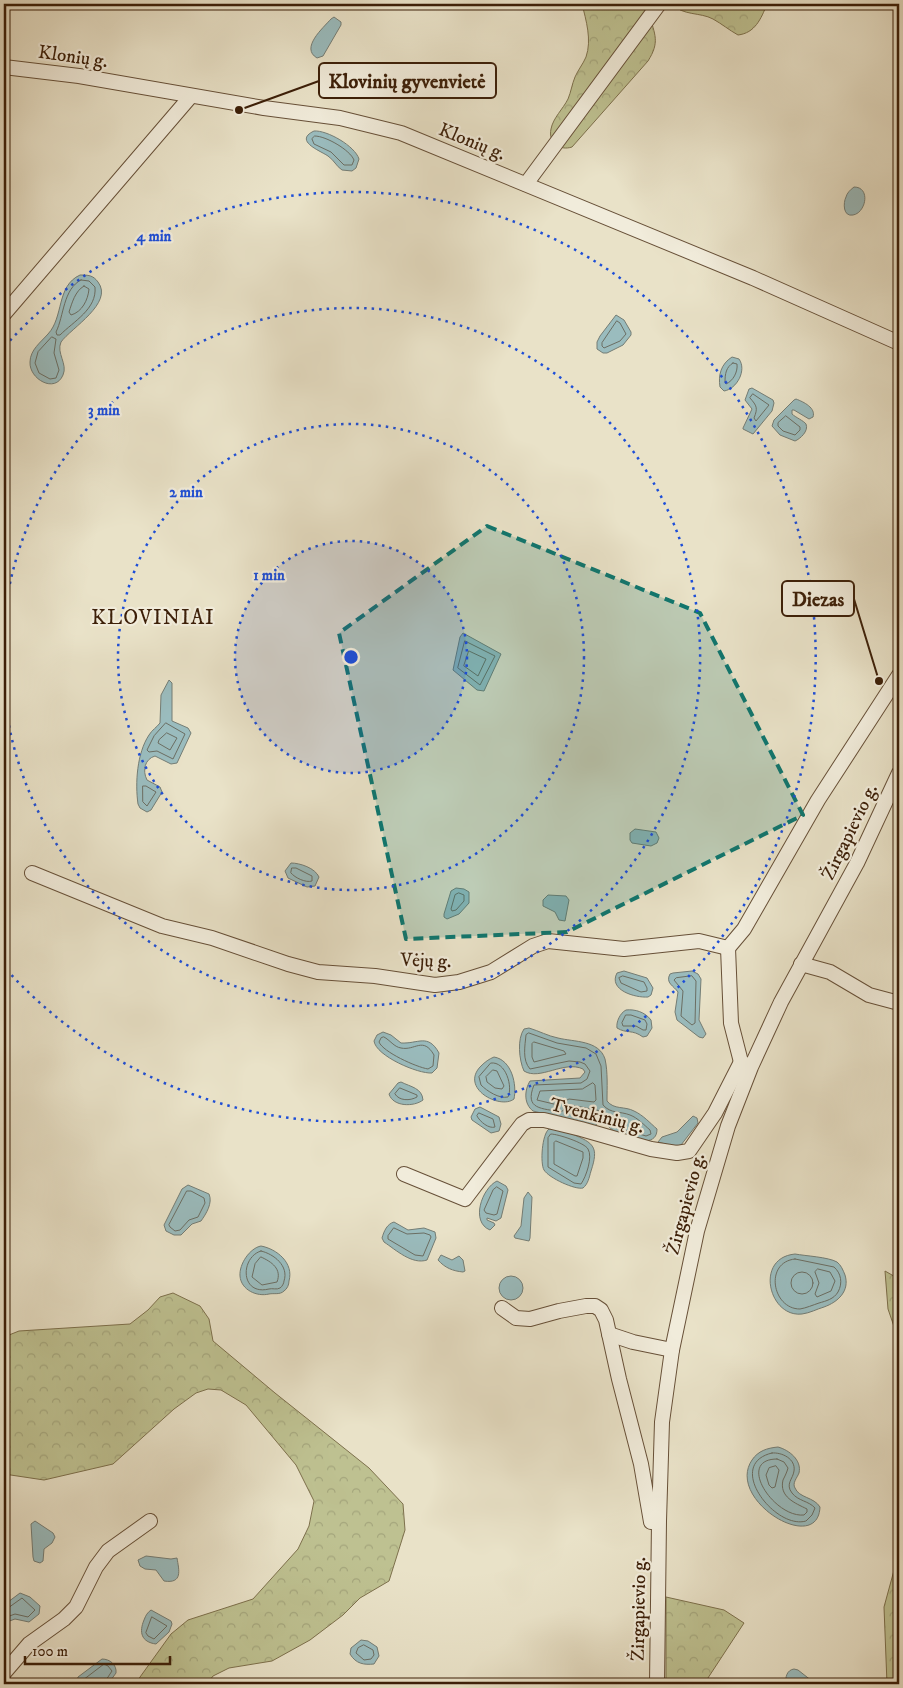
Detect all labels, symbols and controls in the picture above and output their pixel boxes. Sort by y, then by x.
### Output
street label: Klonių g. [37,41,109,73]
callout: Klovinių gyvenvietė [319,63,496,98]
text: Klovinių gyvenvietė [329,70,486,95]
street label: Klonių g. [435,118,509,166]
text: 4 min [136,227,172,246]
text: 3 min [88,401,120,420]
text: 2 min [169,483,203,502]
text: 1 min [253,566,285,585]
callout: Diezas [782,581,854,616]
text: Diezas [792,588,844,613]
district label: KLOVINIAI [91,605,215,631]
centre of rings [342,648,360,666]
street label: Žirgapievio g. [815,779,883,884]
street label: Vėjų g. [399,949,452,973]
street label: Tvenkinių g. [548,1093,646,1139]
street label: Žirgapievio g. [659,1150,711,1257]
street label: Žirgapievio g. [625,1557,651,1661]
scale bar [25,1633,170,1665]
text: 100 m [32,1642,68,1661]

